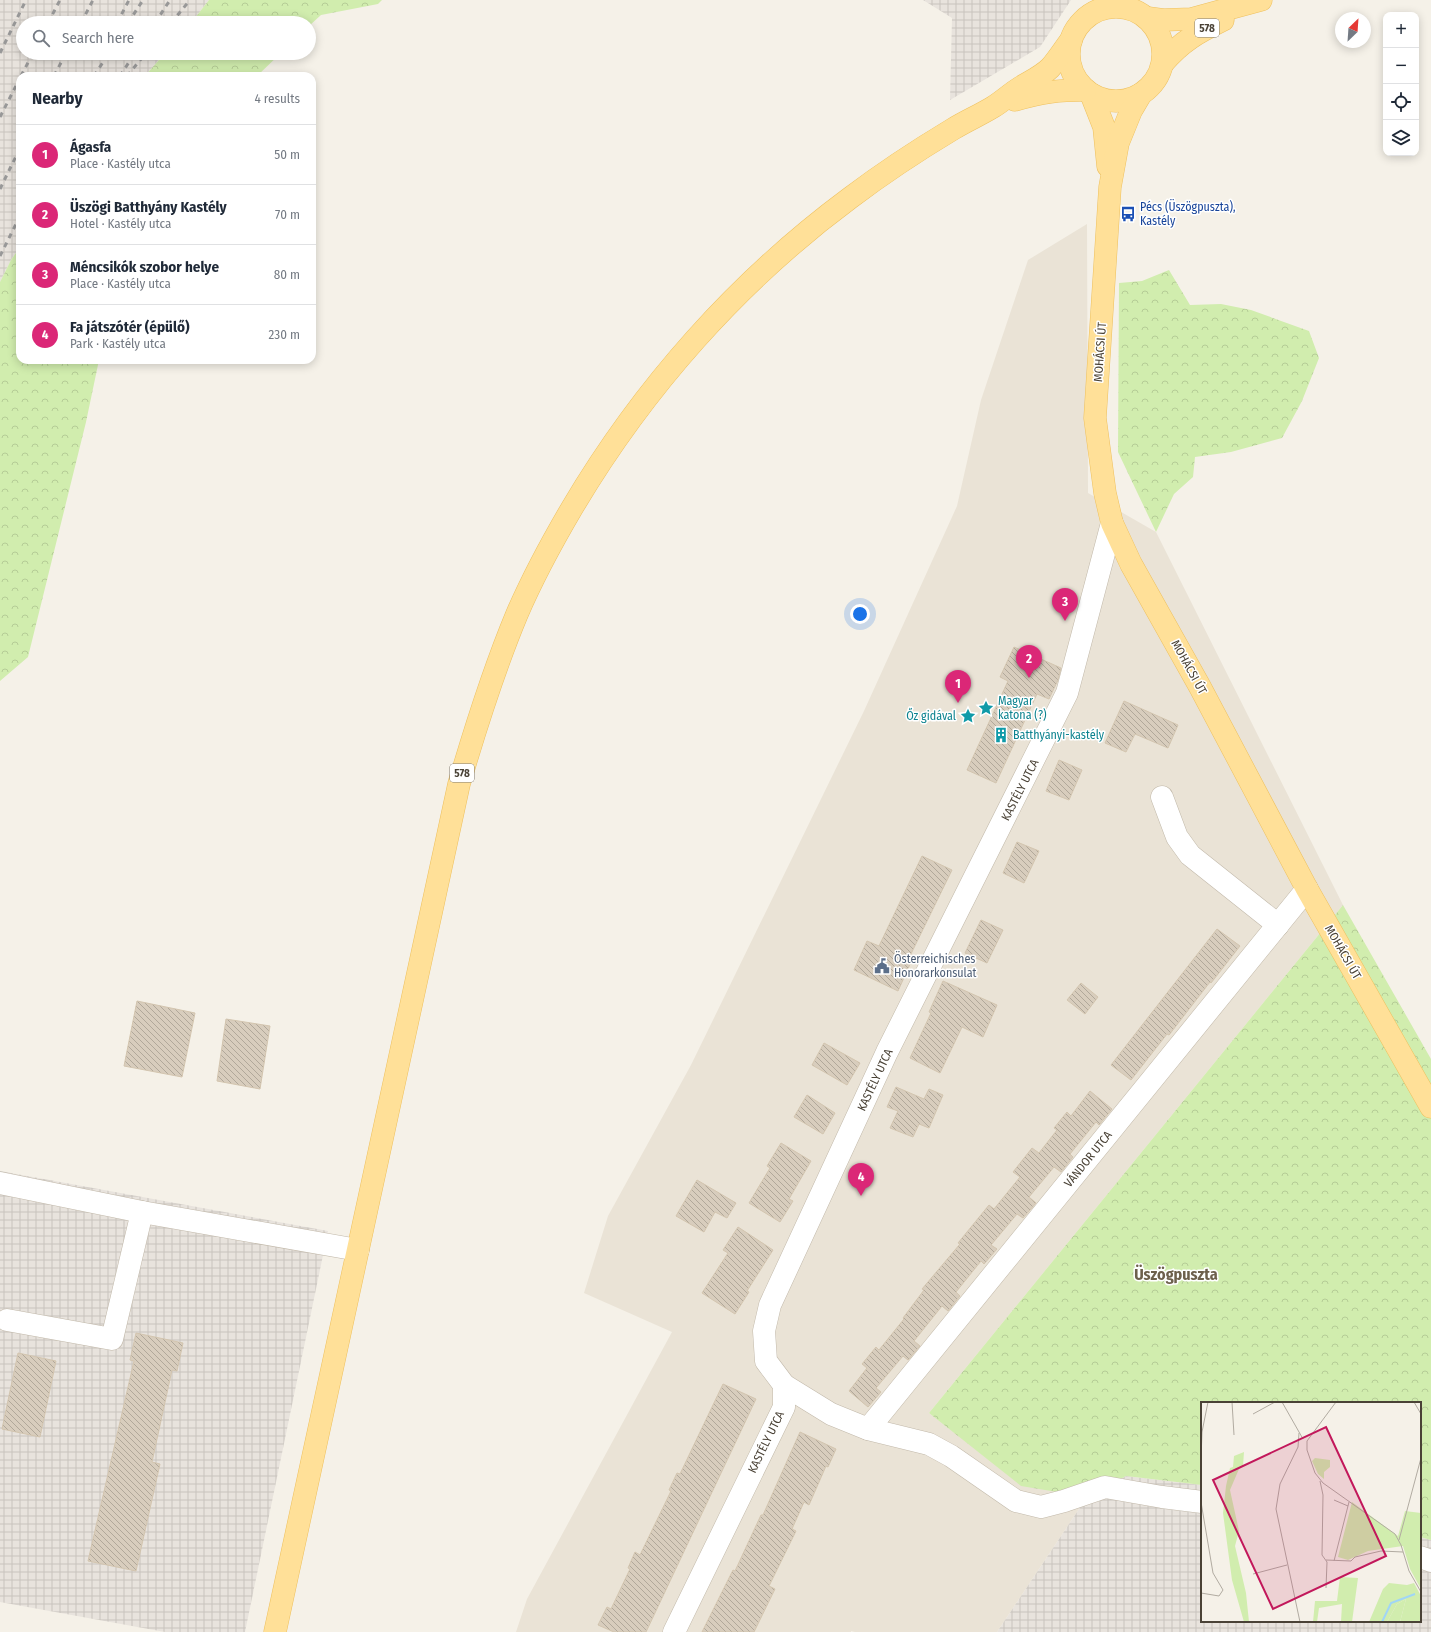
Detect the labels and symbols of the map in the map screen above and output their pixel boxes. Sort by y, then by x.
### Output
north arrow [1335,12,1371,48]
road number: 578 [1195,19,1219,37]
place label: Pécs (Üszögpuszta), Kastély [1140,198,1236,228]
bus stop icon: Pécs (Üszögpuszta), Kastély [1119,205,1137,223]
street label: MOHÁCSI ÚT [1090,321,1109,382]
pin: 3 [1052,588,1078,621]
your location [850,604,870,624]
street label: MOHÁCSI ÚT [1168,637,1211,697]
pin: 2 [1016,645,1042,678]
pin: 1 [945,670,971,703]
place label: Magyar katona (?) [998,694,1047,722]
place icon: Magyar katona (?) [977,699,995,717]
place label: Őz gidával [906,707,956,723]
place icon: Őz gidával [959,707,977,725]
building icon: Batthyányi-kastély [992,726,1010,744]
place label: Batthyányi-kastély [1013,728,1105,742]
street label: KASTÉLY UTCA [998,756,1042,823]
road number: 578 [450,764,474,782]
street label: MOHÁCSI ÚT [1322,922,1365,982]
place label: Österreichisches Honorarkonsulat [894,950,977,980]
public building icon: Österreichisches Honorarkonsulat [873,957,891,975]
street label: KASTÉLY UTCA [854,1046,896,1113]
street label: VÁNDOR UTCA [1060,1127,1115,1190]
pin: 4 [848,1163,874,1196]
district label: Üszögpuszta [1134,1264,1218,1284]
inset map [1201,1402,1421,1622]
street label: KASTÉLY UTCA [744,1408,787,1475]

